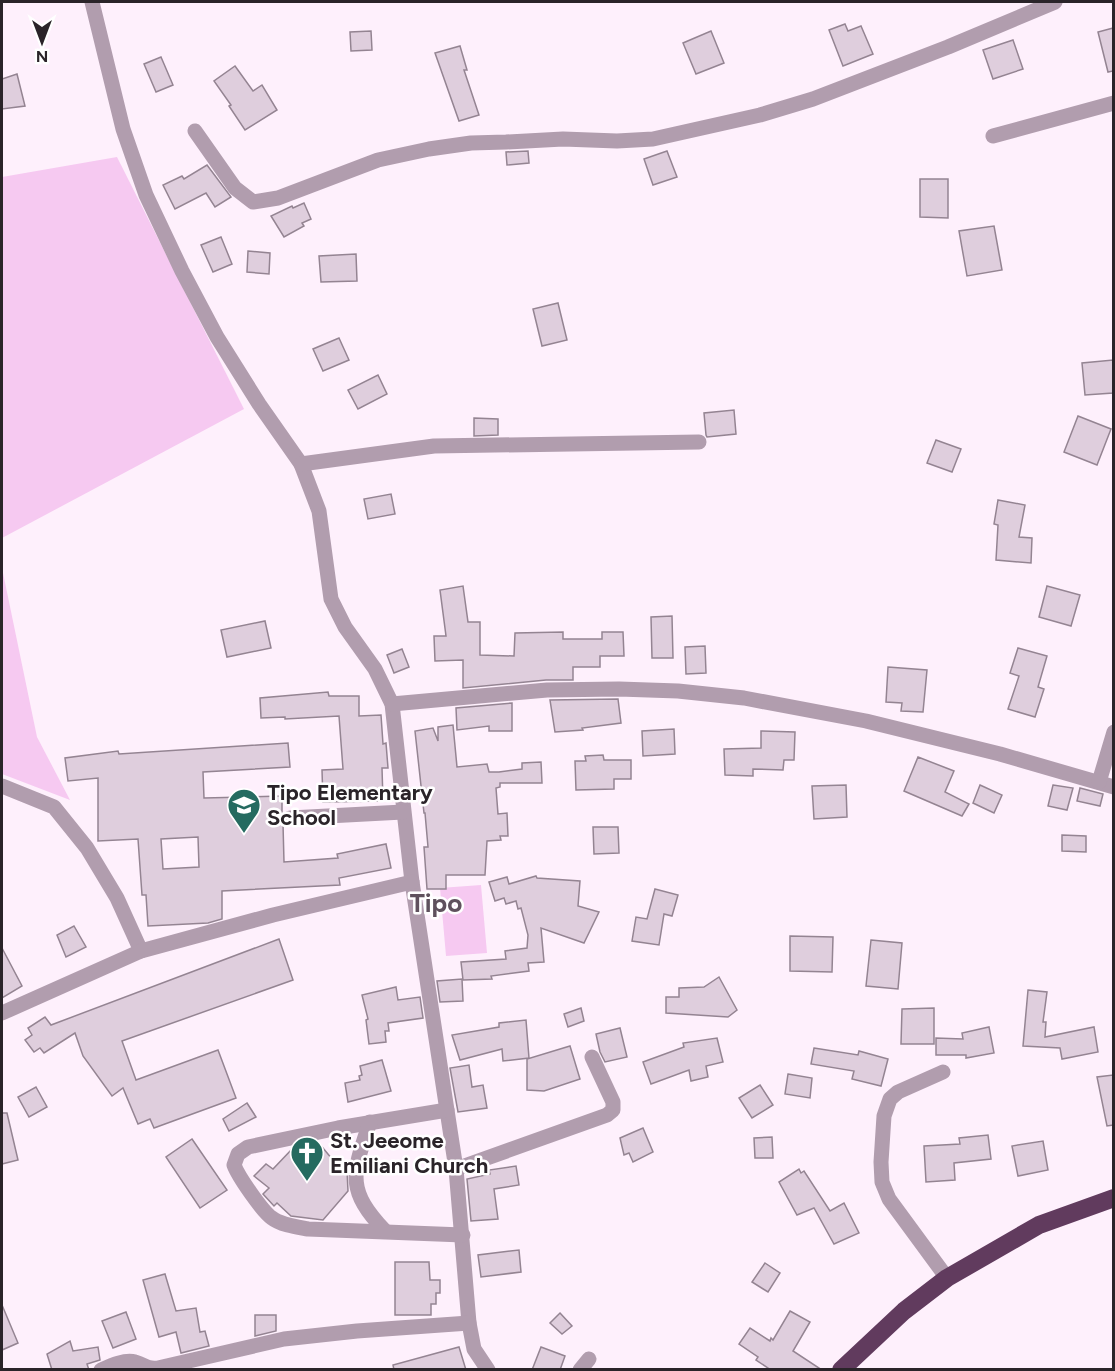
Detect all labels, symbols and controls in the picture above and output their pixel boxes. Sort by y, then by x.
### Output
north arrow [12,12,72,72]
text: N [36,47,48,66]
place label: Tipo Elementary School [267,779,433,831]
school or university icon: Tipo Elementary School [226,787,262,834]
district label: Tipo [410,887,462,919]
place label: St. Jeeome Emiliani Church [330,1127,488,1179]
church icon: St. Jeeome Emiliani Church [289,1135,325,1182]

